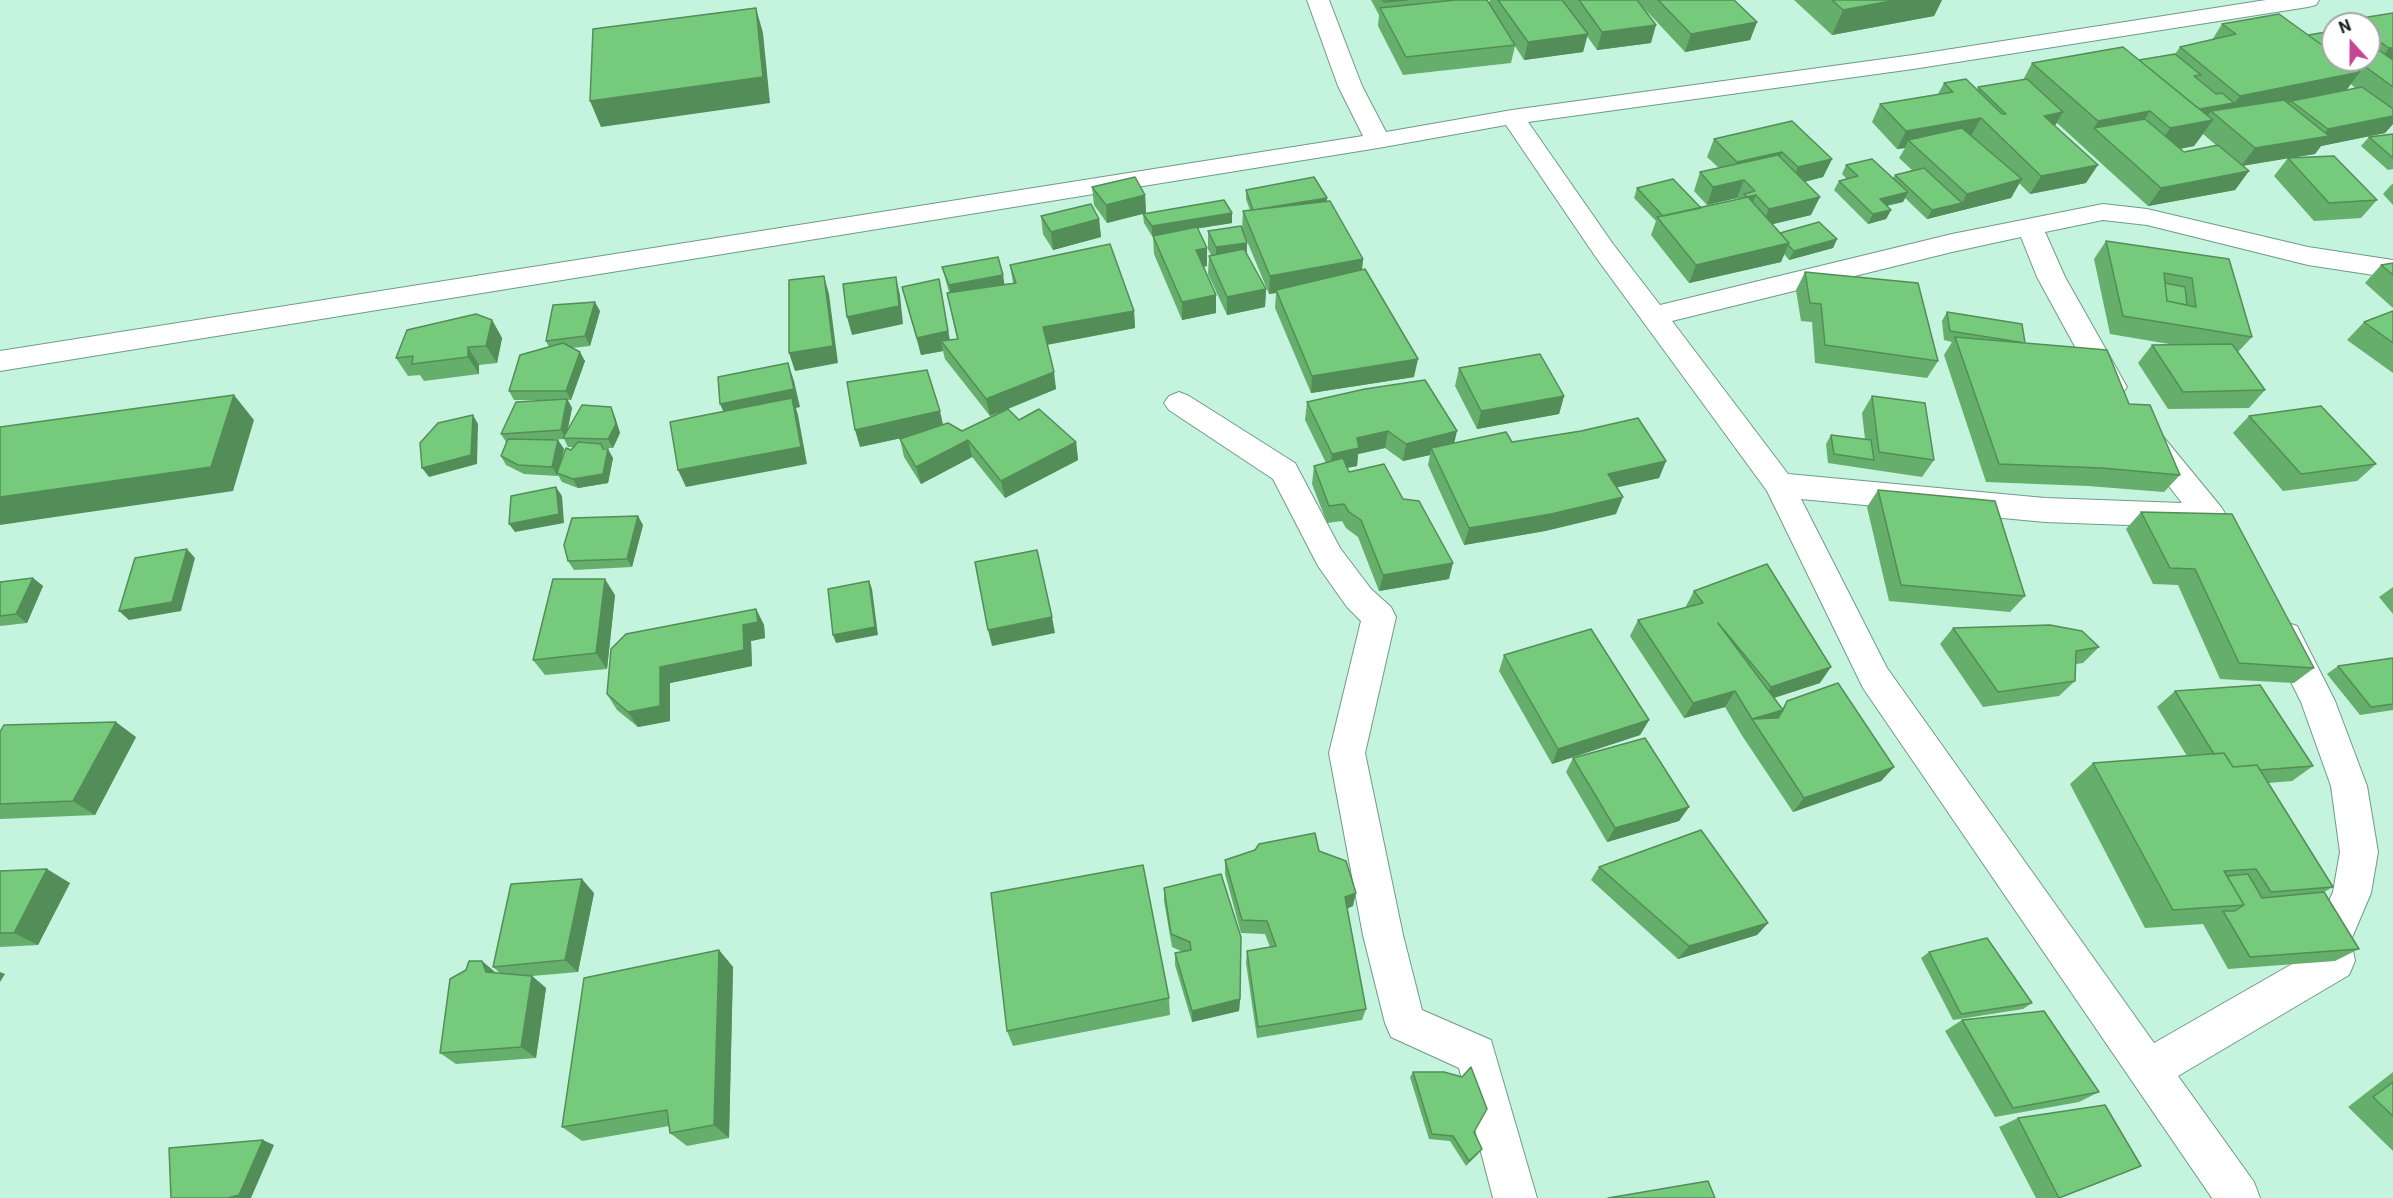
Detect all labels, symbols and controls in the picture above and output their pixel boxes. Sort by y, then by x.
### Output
north arrow [2321,12,2381,72]
text: N [2336,16,2354,37]

